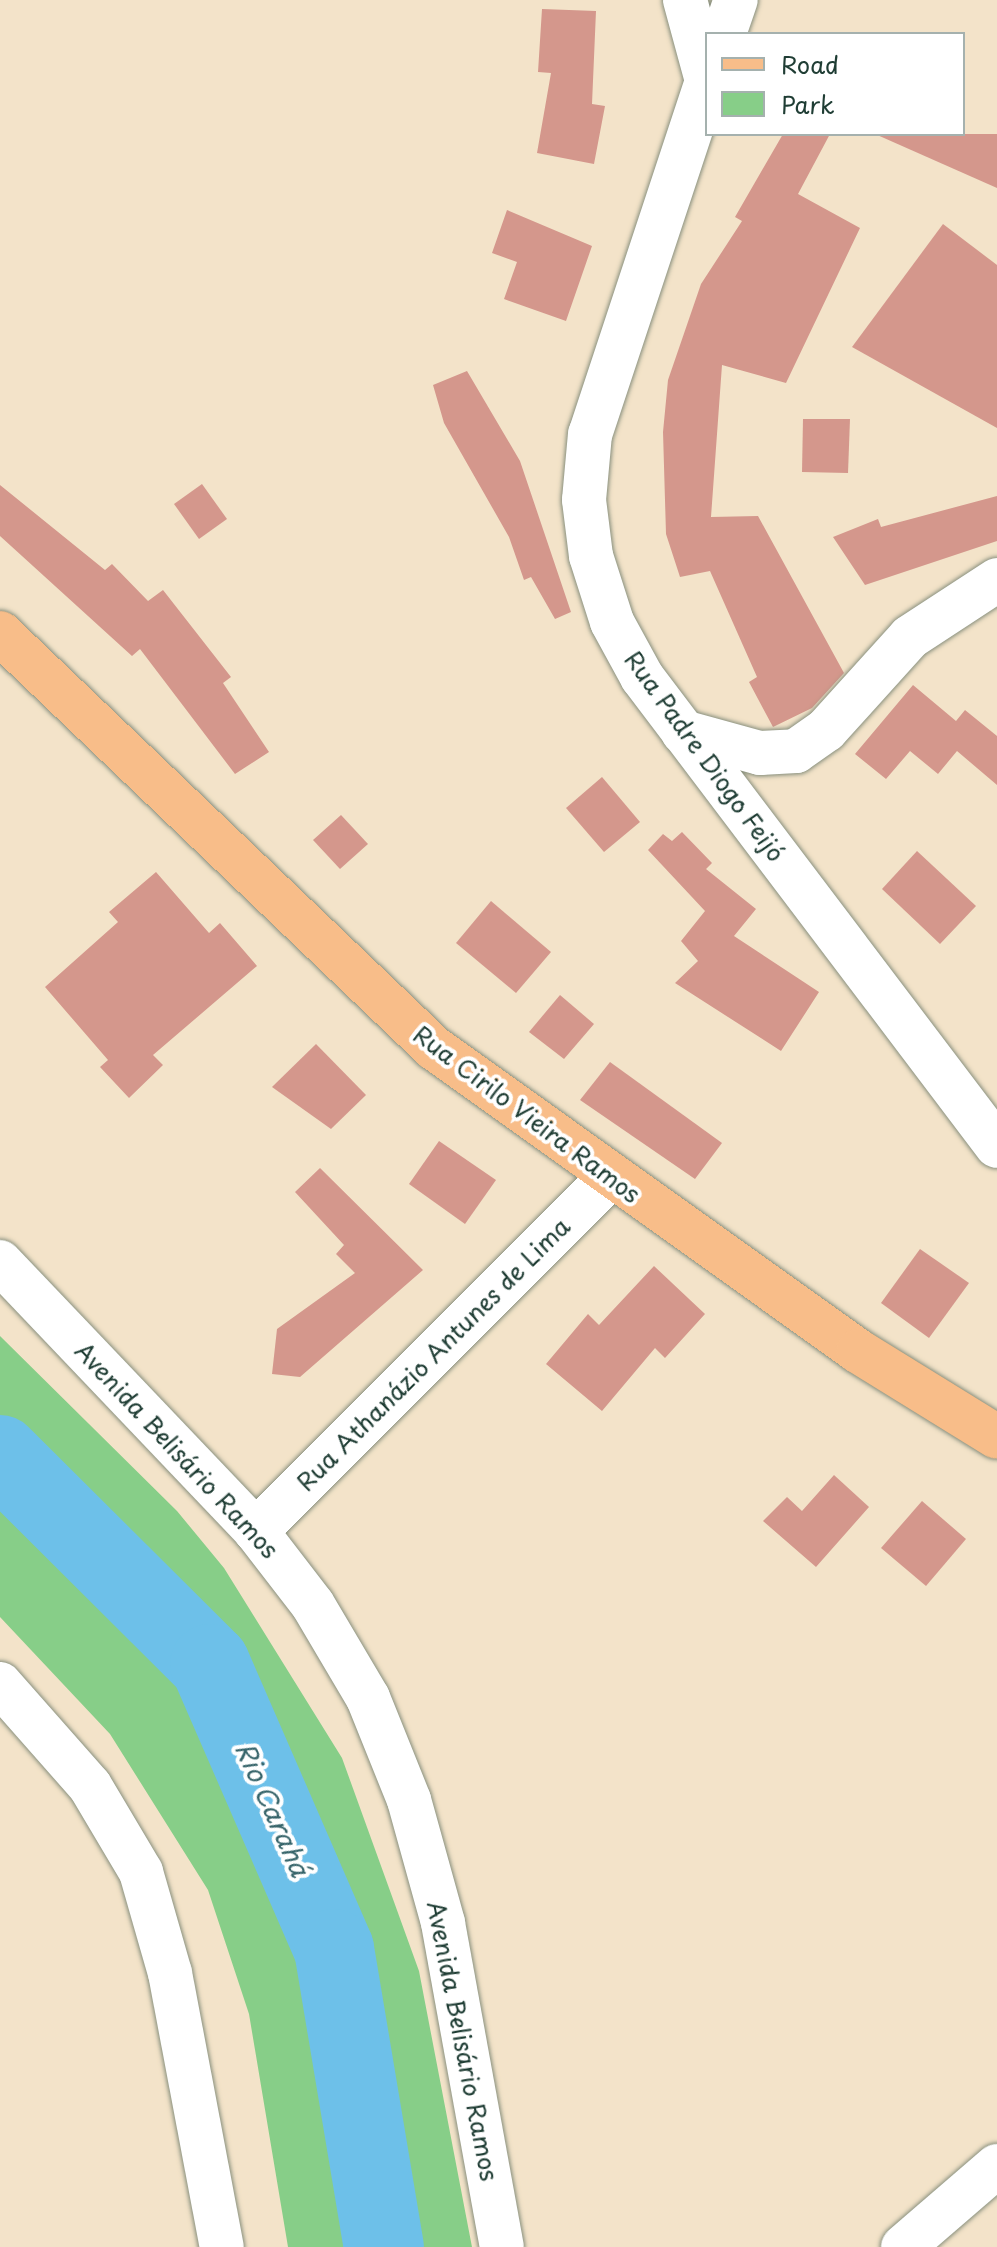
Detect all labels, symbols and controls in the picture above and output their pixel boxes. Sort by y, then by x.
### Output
legend [705,32,965,136]
text: Road [781,46,839,82]
text: Park [781,86,835,122]
street label: Rua Padre Diogo Feijó [619,645,791,867]
street label: Rua Cirilo Vieira Ramos [408,1020,646,1208]
street label: Rua Athanázio Antunes de Lima [289,1210,577,1498]
street label: Avenida Belisário Ramos [70,1337,284,1563]
water label: Rio Carahá [230,1737,316,1881]
street label: Avenida Belisário Ramos [422,1900,504,2182]

